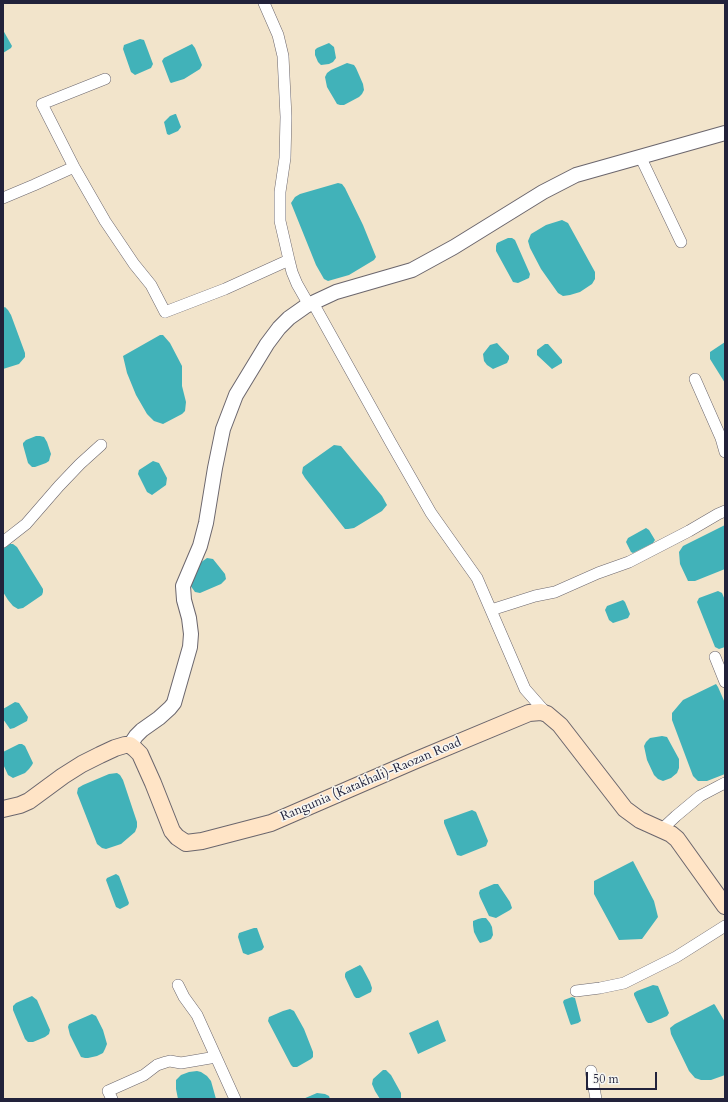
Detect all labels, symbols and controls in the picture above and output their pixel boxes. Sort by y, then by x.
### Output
street label: Rangunia (Katakhali)-Raozan Road [278,735,464,825]
scale bar [588,1064,659,1090]
text: 50 m [593,1071,619,1087]

